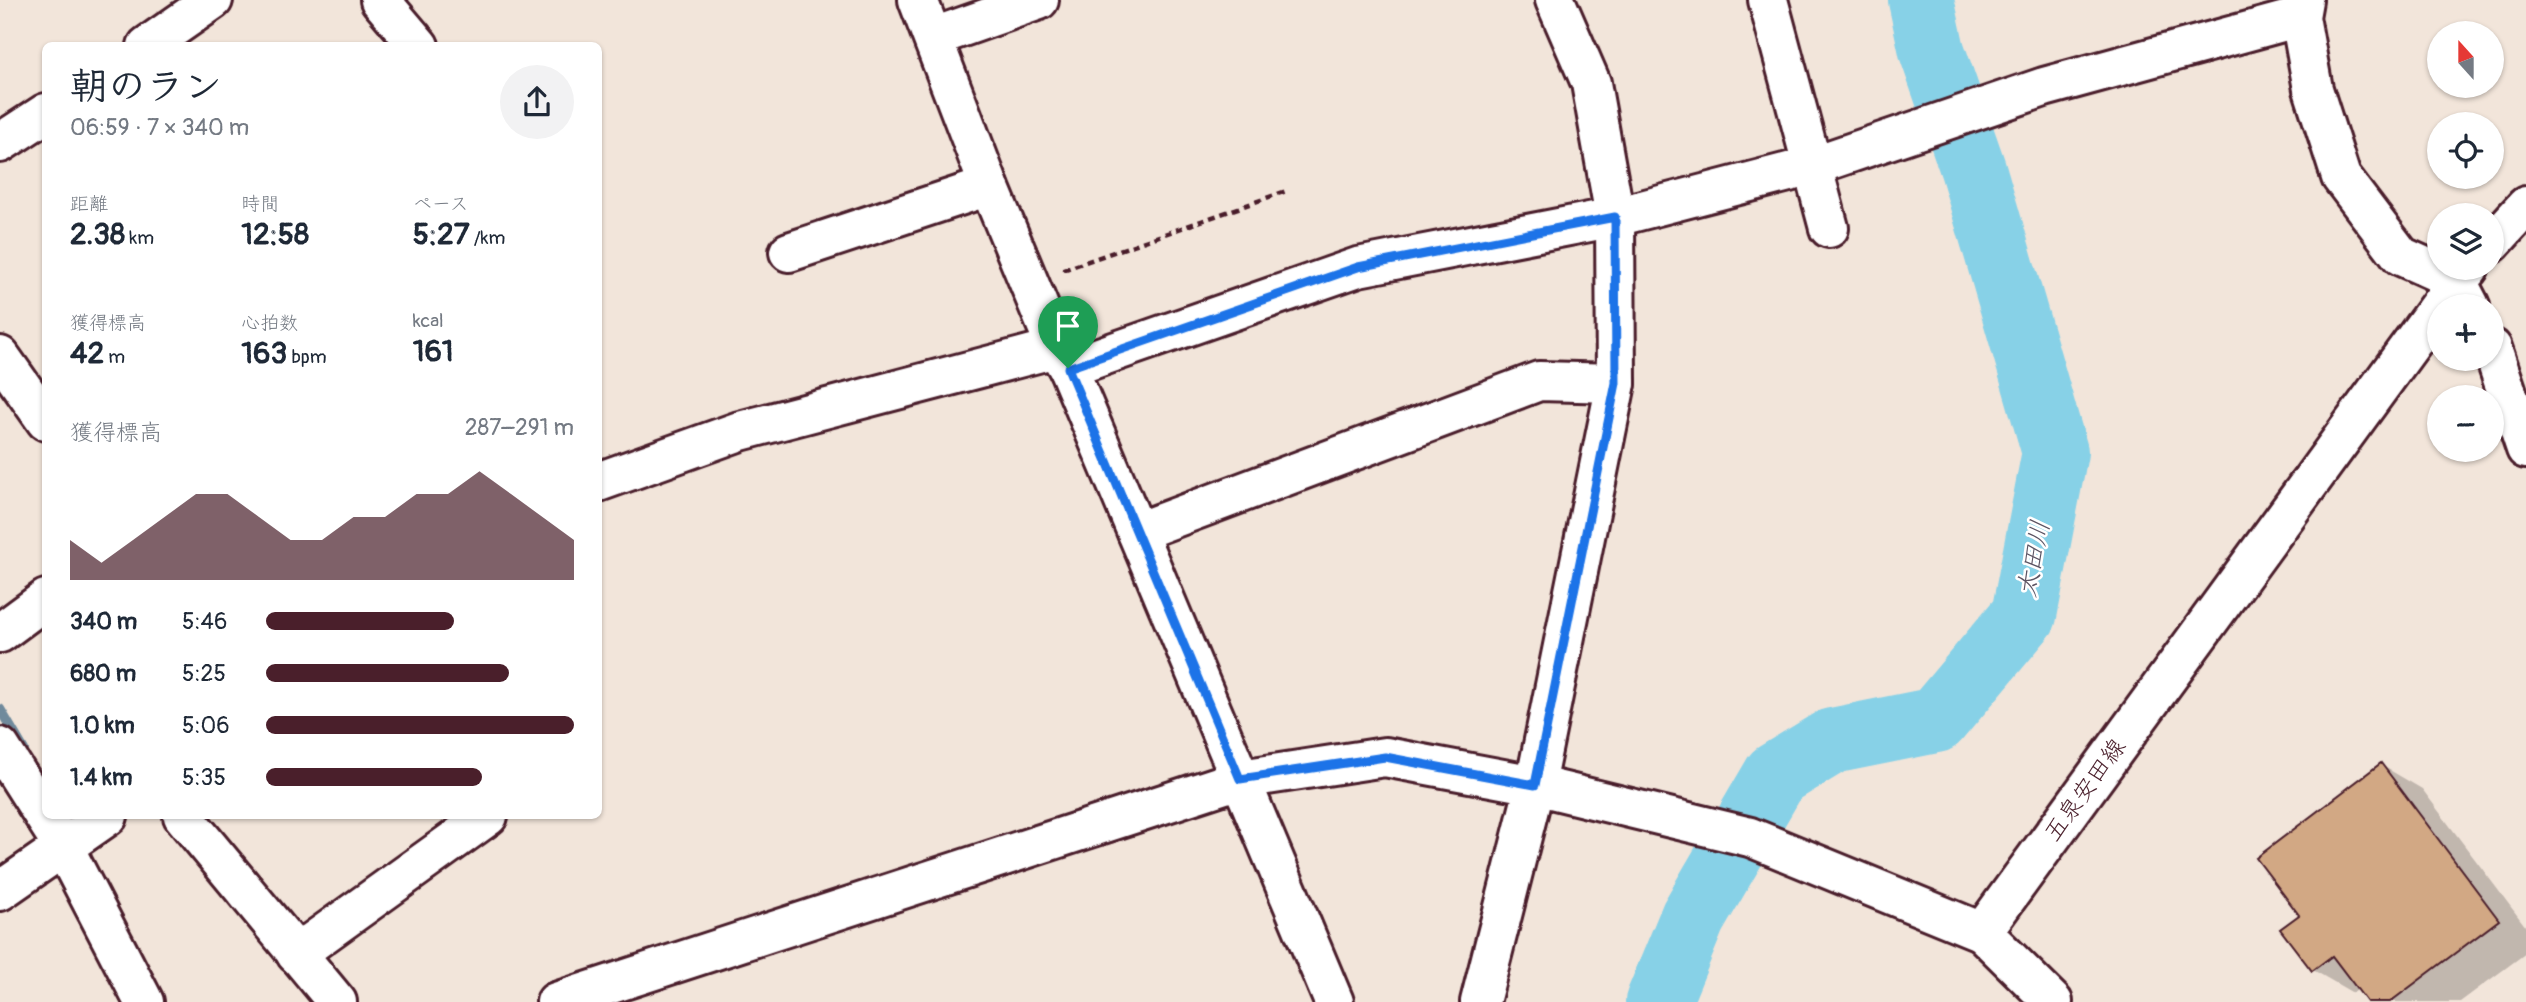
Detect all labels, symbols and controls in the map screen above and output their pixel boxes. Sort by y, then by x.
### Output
north arrow [2427,21,2504,98]
map controls [2427,21,2504,462]
text: 朝のラン [70,63,222,111]
button: share [500,65,574,139]
button: locate [2427,112,2504,189]
text: 06:59 · 7 × 340 m [70,113,249,142]
text: 距離 [70,192,108,216]
text: 時間 [241,192,279,216]
text: ペース [413,192,469,216]
button: layers [2427,203,2504,280]
text: 2.38 [70,216,125,253]
text: 12:58 [241,216,309,253]
text: 5:27 [413,216,470,253]
text: km [125,226,154,250]
text: /km [470,226,505,250]
button: + [2427,294,2504,371]
pin [1038,296,1098,368]
icon: arrive [1049,307,1087,345]
text: kcal [413,309,444,333]
text: 獲得標高 [70,311,146,335]
text: 心拍数 [241,311,298,335]
text: 161 [413,333,454,370]
text: 42 [70,335,104,372]
text: 163 [241,335,287,372]
text: m [104,345,125,369]
text: bpm [287,345,327,369]
button: − [2427,385,2504,462]
text: 287–291 m [465,413,574,442]
text: 獲得標高 [70,418,162,447]
water label: 太田川 [2011,518,2057,600]
text: 340 m [70,607,137,636]
text: 5:46 [182,607,227,636]
text: 680 m [70,659,136,688]
text: 5:25 [182,659,226,688]
text: 1.0 km [70,711,135,740]
text: 5:06 [182,711,230,740]
street label: 五泉安田線 [2038,733,2132,847]
text: 1.4 km [70,763,132,792]
text: 5:35 [182,763,226,792]

